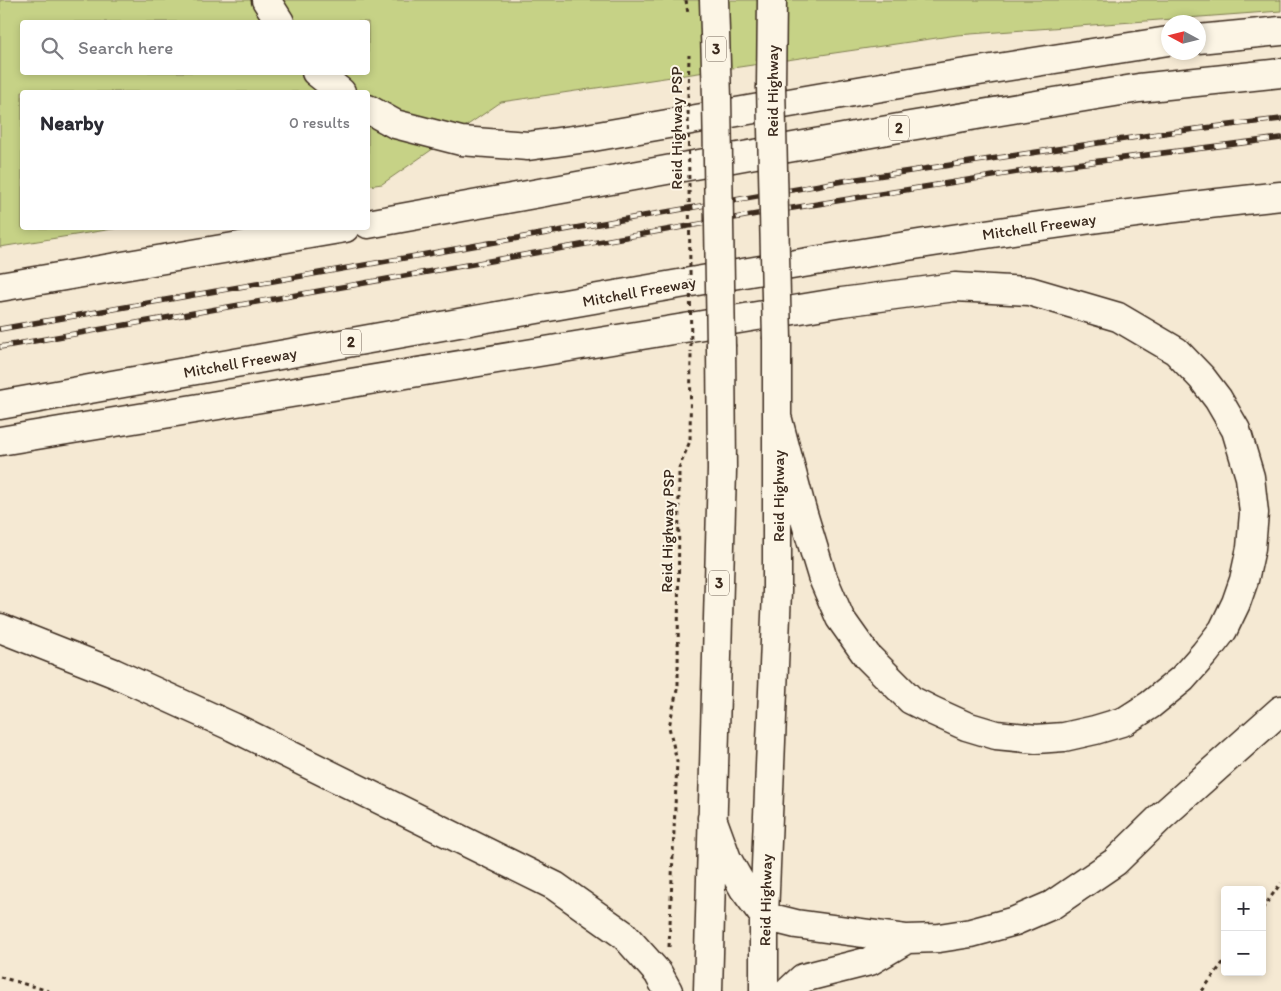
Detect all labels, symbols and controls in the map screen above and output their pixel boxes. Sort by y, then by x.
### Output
north arrow [1161,15,1206,60]
search box [20,20,370,75]
icon: search [38,34,66,62]
text: Search here [78,36,173,59]
road number: 3 [706,36,726,62]
street label: Reid Highway [763,44,782,137]
street label: Reid Highway PSP [667,66,686,190]
text: Nearby [40,110,104,135]
text: 0 results [289,113,350,132]
road number: 2 [889,116,909,140]
street label: Mitchell Freeway [981,209,1098,244]
street label: Mitchell Freeway [581,272,698,311]
road number: 2 [341,330,361,354]
street label: Mitchell Freeway [182,343,299,382]
street label: Reid Highway [769,449,788,542]
street label: Reid Highway PSP [657,469,678,593]
road number: 3 [709,570,729,596]
street label: Reid Highway [755,853,776,946]
map controls [1221,886,1266,976]
button: + [1221,886,1266,931]
button: − [1221,931,1266,976]

